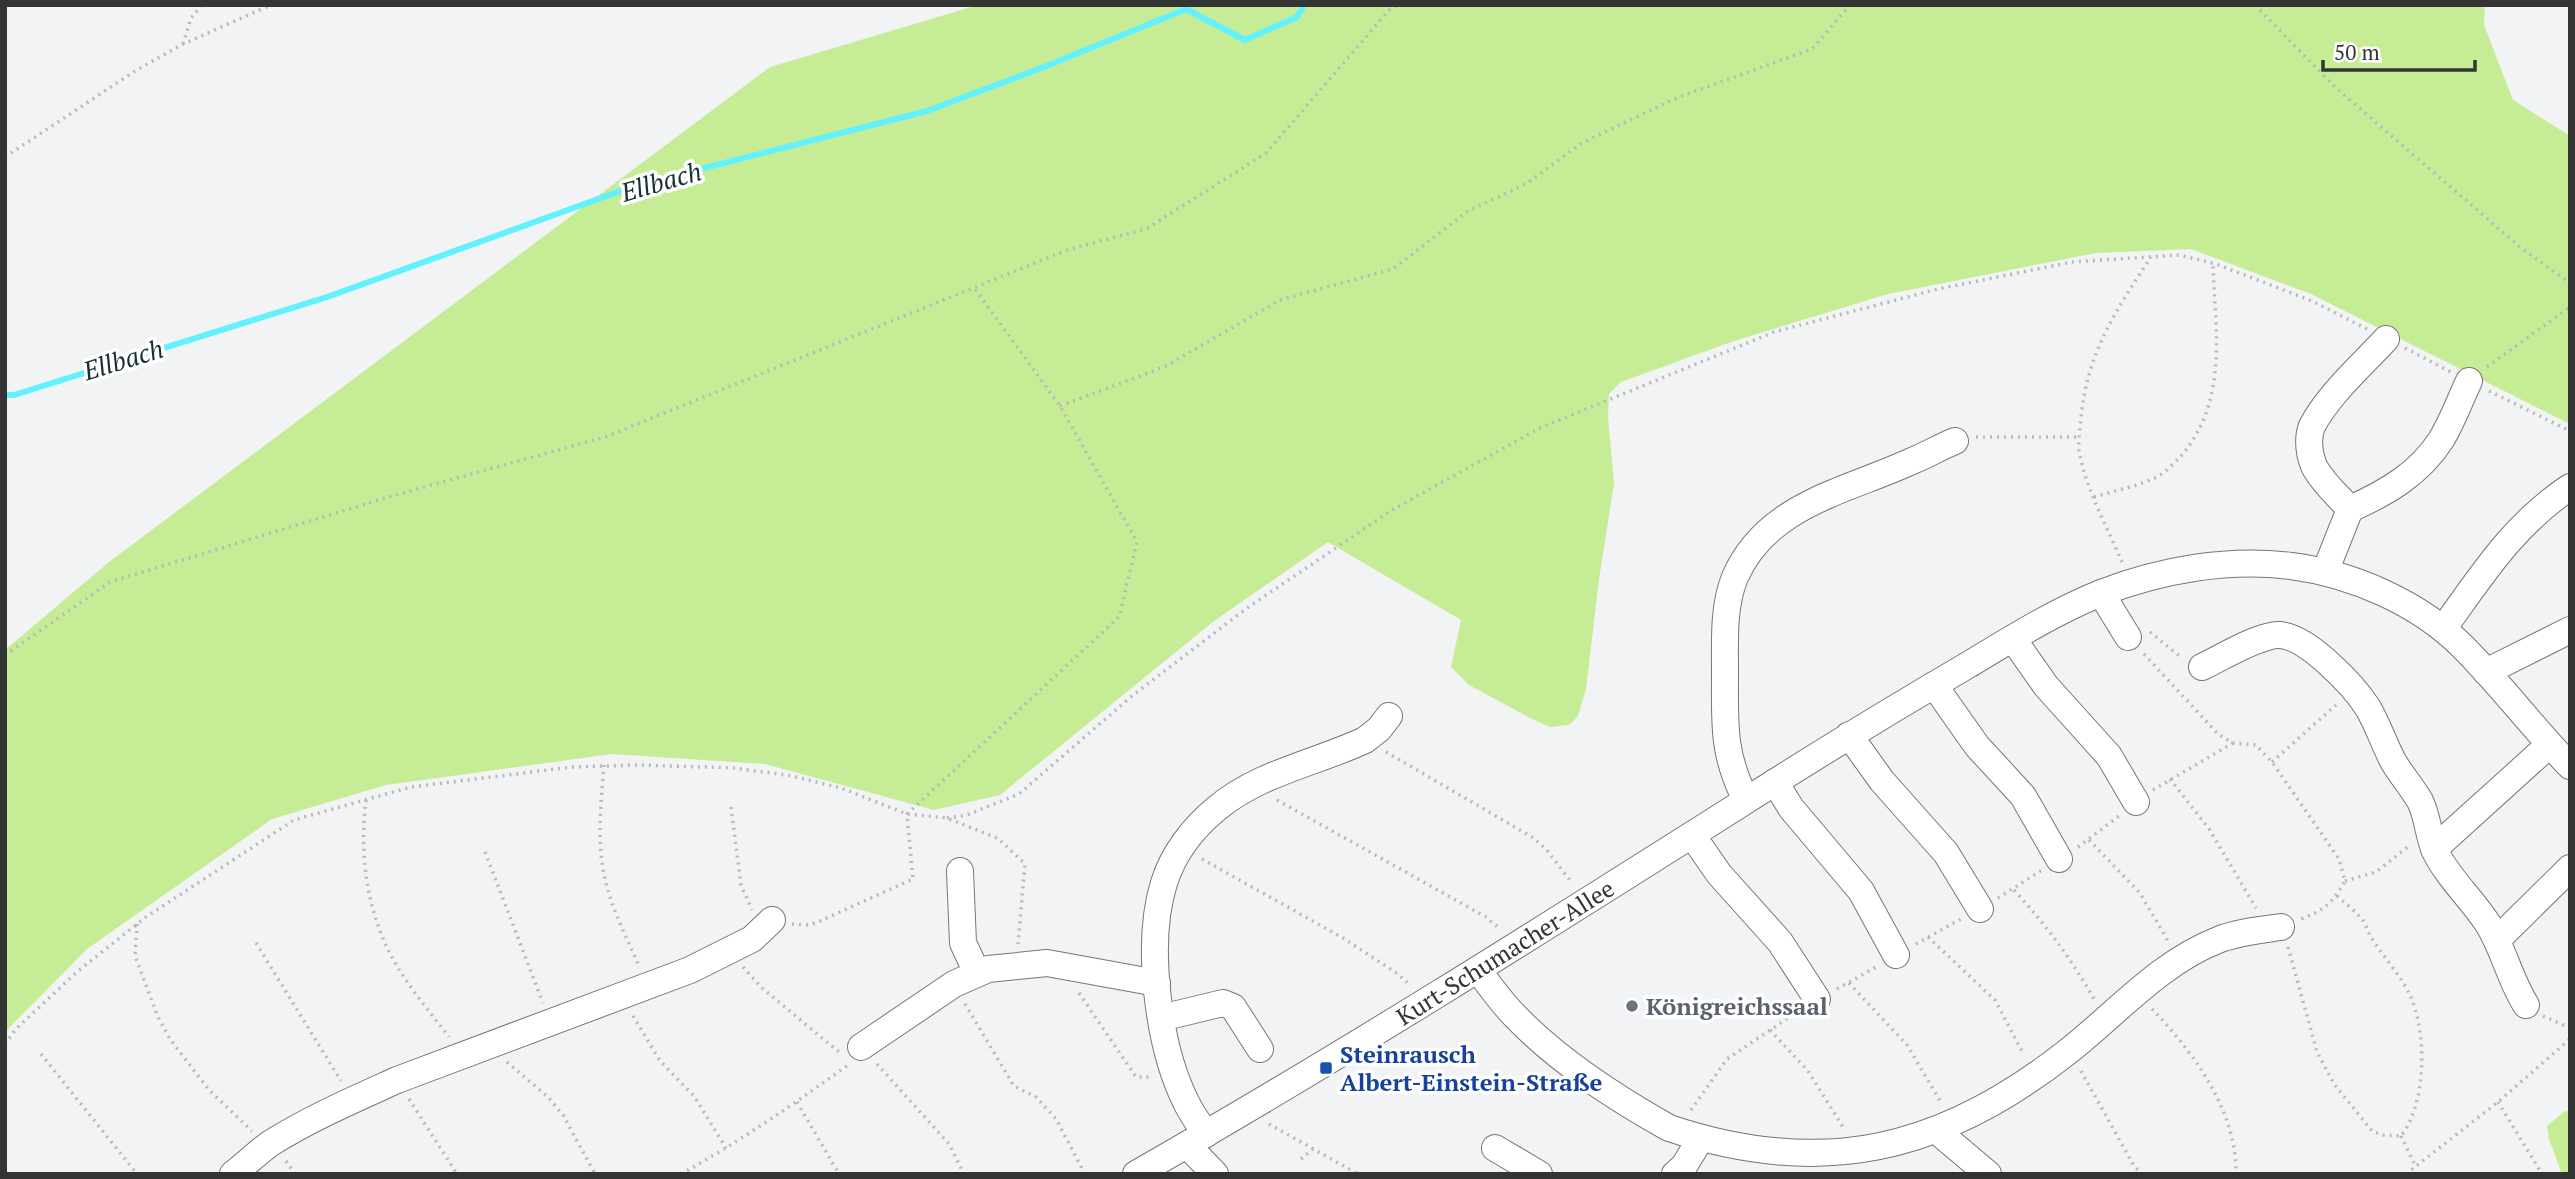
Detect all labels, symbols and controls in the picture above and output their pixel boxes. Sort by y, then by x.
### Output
scale bar [2323,28,2475,72]
text: 50 m [2334,38,2380,66]
water label: Ellbach [616,153,705,209]
water label: Ellbach [78,331,167,388]
street label: Kurt-Schumacher-Allee [1390,872,1620,1032]
place label: Königreichssaal [1646,990,1828,1022]
marker: Königreichssaal [1624,998,1640,1014]
place label: Steinrausch Albert-Einstein-Straße [1340,1038,1602,1098]
marker: Steinrausch Albert-Einstein-Straße [1318,1060,1334,1076]

